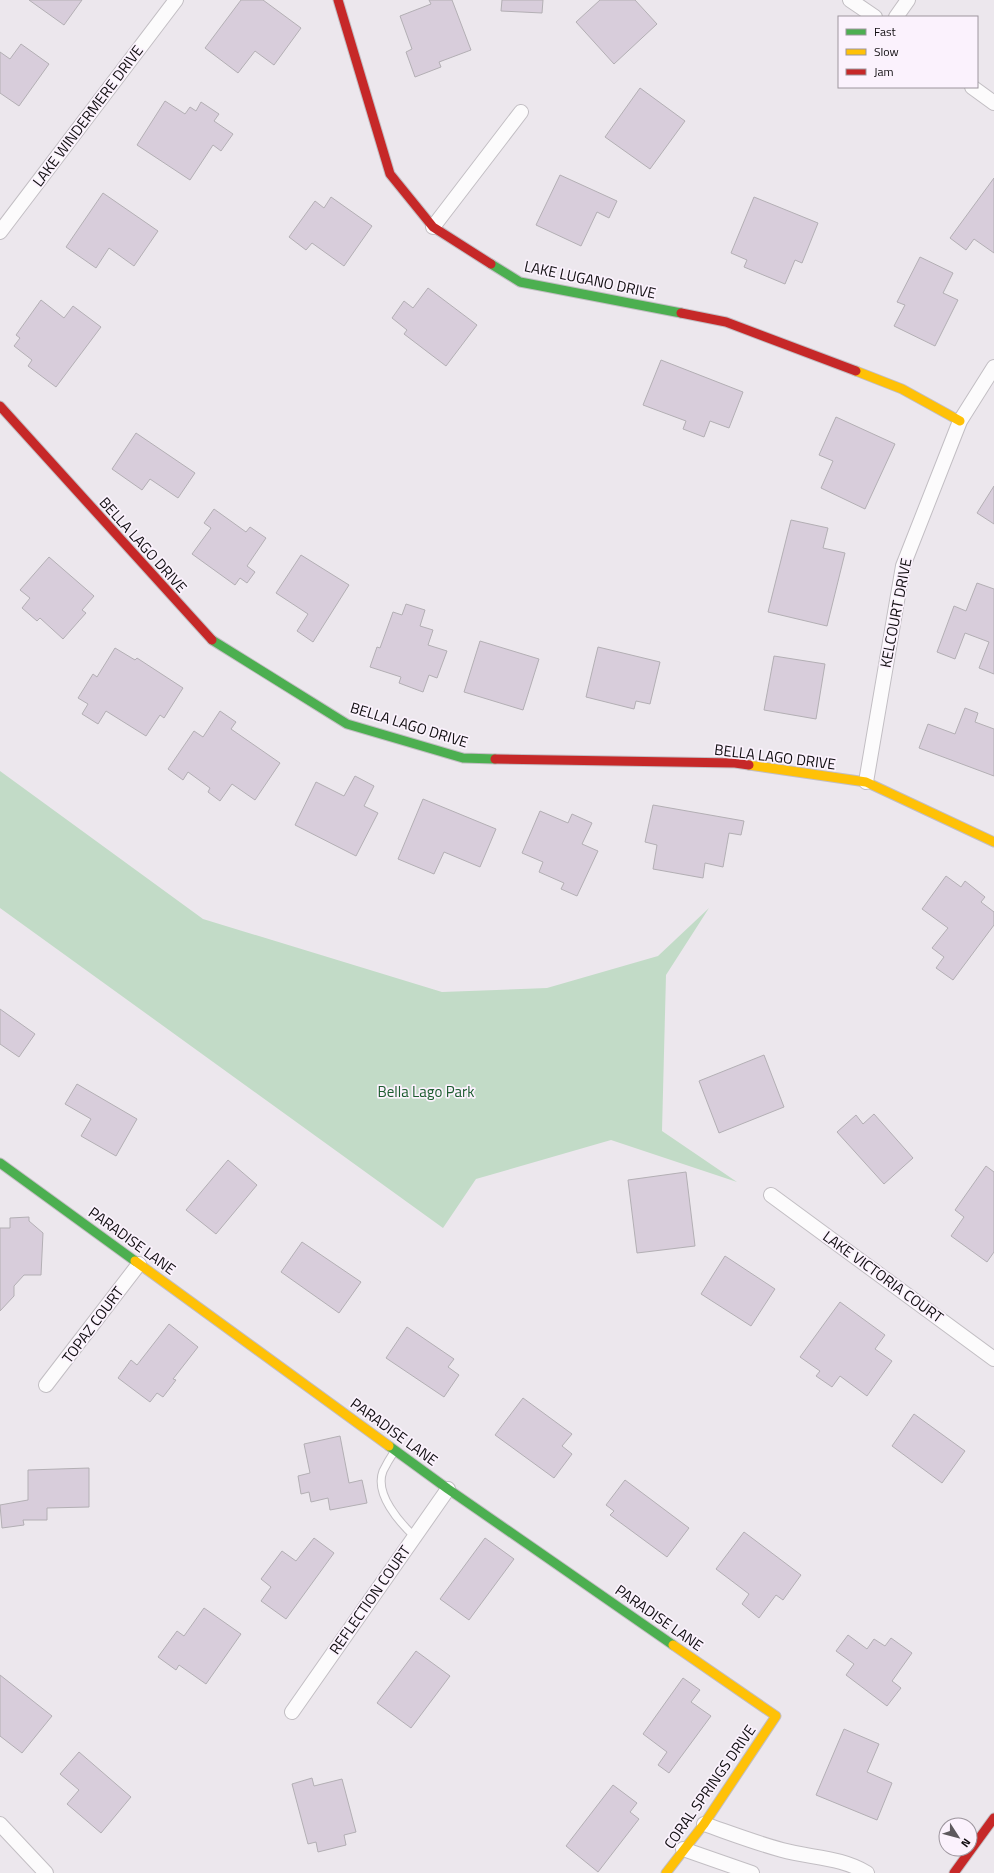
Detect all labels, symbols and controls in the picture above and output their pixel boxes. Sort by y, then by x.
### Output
legend [838,16,978,88]
text: Fast [874,22,897,41]
street label: LAKE WINDERMERE DRIVE [27,40,149,191]
text: Slow [874,42,899,61]
text: Jam [874,62,894,81]
street label: LAKE LUGANO DRIVE [522,254,658,305]
street label: BELLA LAGO DRIVE [94,492,193,598]
street label: KELCOURT DRIVE [874,556,917,670]
street label: BELLA LAGO DRIVE [347,696,471,753]
street label: BELLA LAGO DRIVE [713,738,837,775]
park label: Bella Lago Park [378,1080,474,1103]
street label: PARADISE LANE [84,1201,181,1280]
street label: LAKE VICTORIA COURT [818,1225,948,1328]
street label: TOPAZ COURT [56,1281,129,1368]
street label: PARADISE LANE [346,1392,443,1471]
street label: REFLECTION COURT [323,1540,416,1659]
street label: PARADISE LANE [610,1579,708,1657]
street label: CORAL SPRINGS DRIVE [658,1720,761,1853]
north arrow [938,1817,978,1857]
text: N [957,1835,975,1851]

